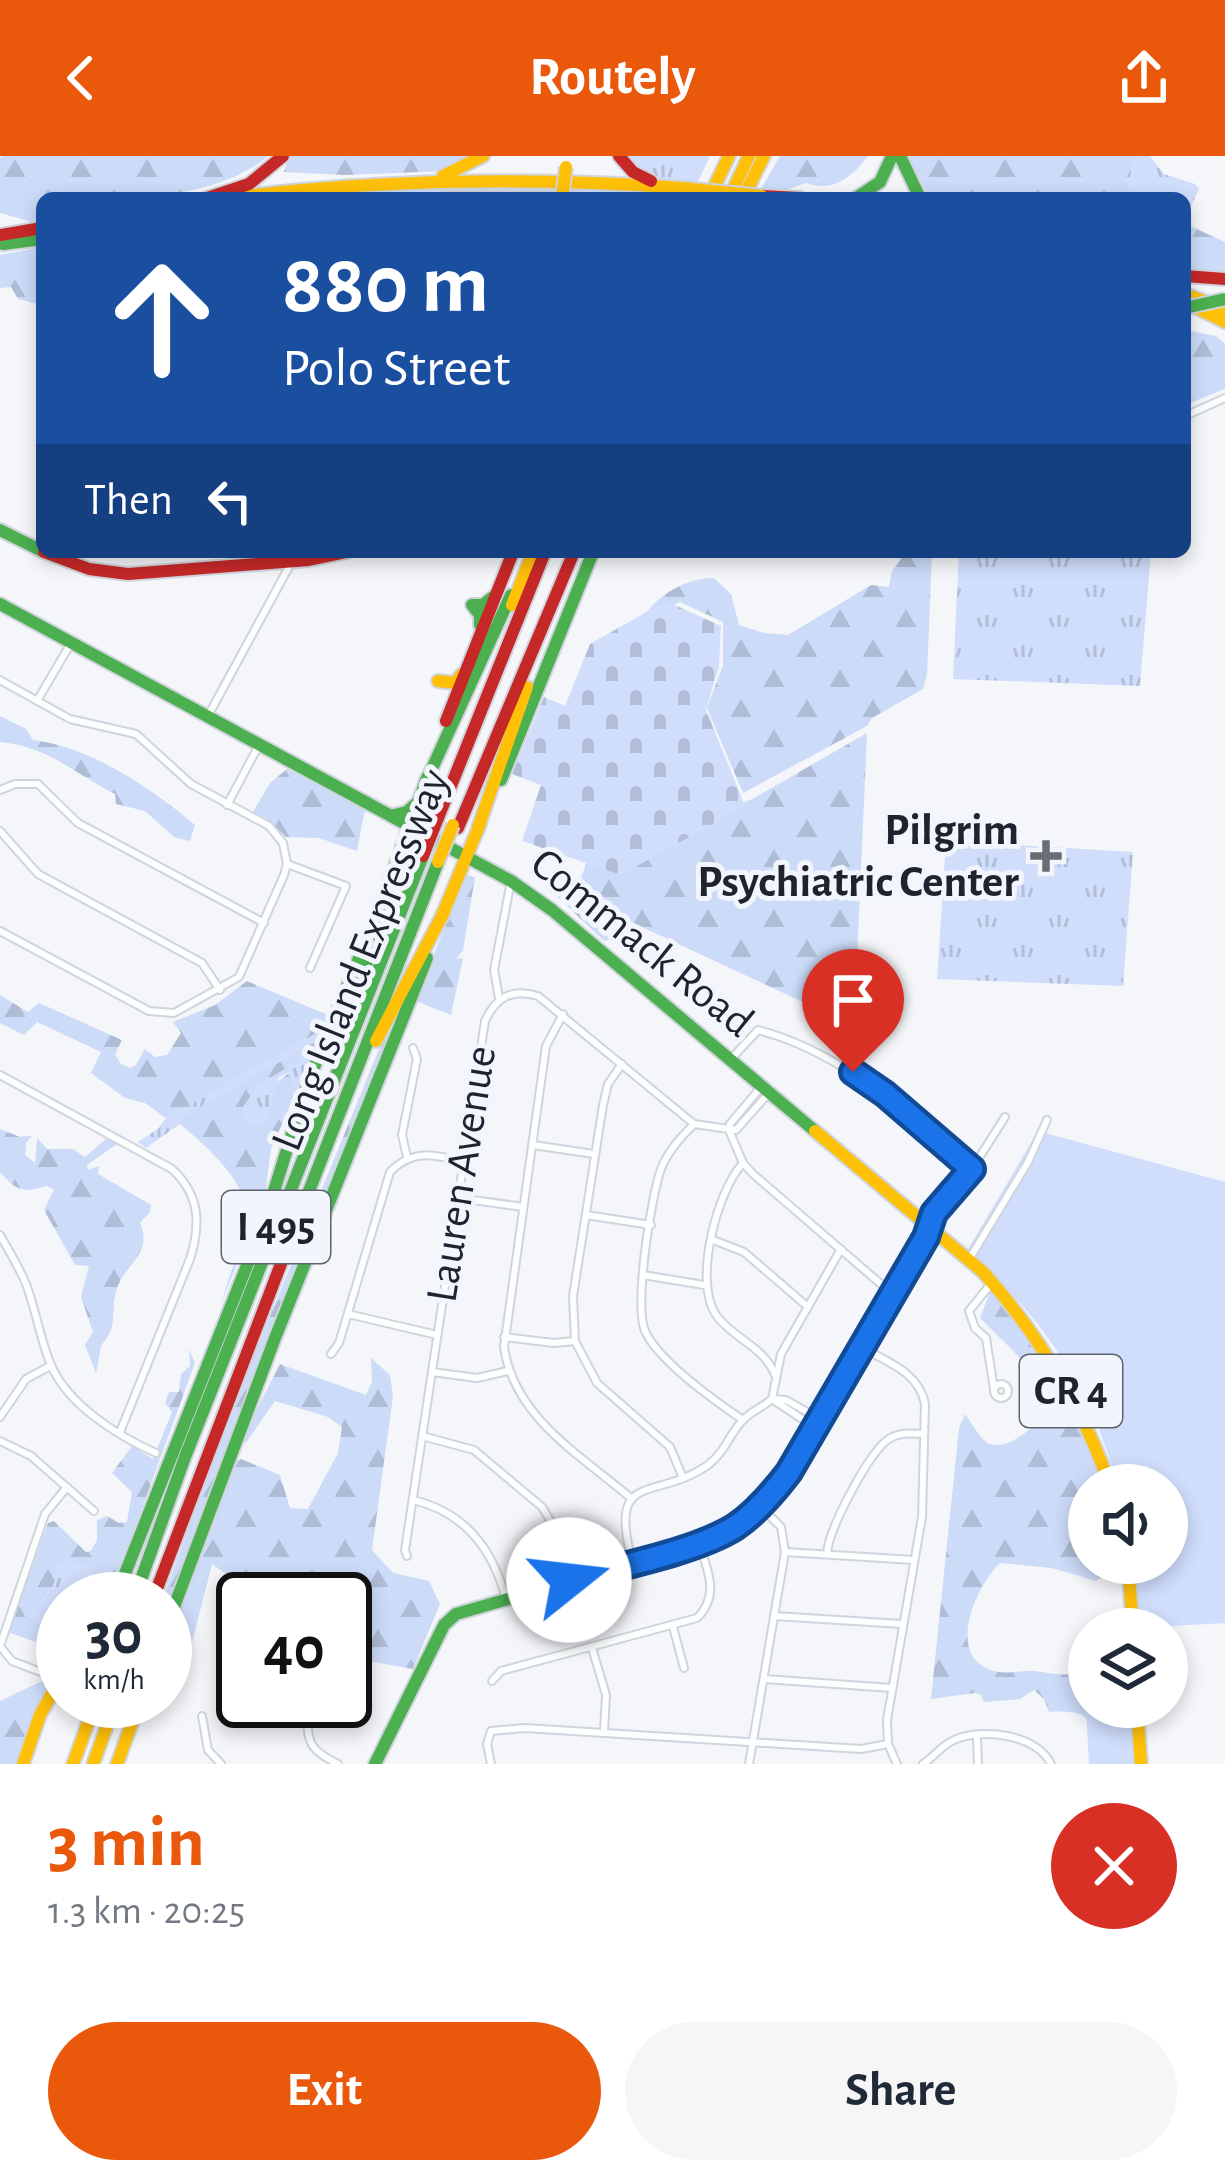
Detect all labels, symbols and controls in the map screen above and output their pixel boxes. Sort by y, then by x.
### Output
icon: back [48,45,114,111]
icon: share [1111,45,1177,111]
text: Routely [529,51,696,105]
icon: ahead [84,240,240,396]
text: 880 m [282,244,489,328]
text: Polo Street [282,342,510,396]
icon: left [197,468,263,534]
text: Then [84,478,173,523]
street label: Long Island Expressway [264,763,458,1157]
place label: Pilgrim Psychiatric Center [697,808,1019,905]
street label: Commack Road [522,840,762,1046]
marker: Pilgrim Psychiatric Center [1030,840,1062,872]
pin [802,949,904,1072]
icon: arrive [820,967,886,1033]
street label: Lauren Avenue [420,1043,504,1305]
road number: I 495 [222,1191,330,1263]
road number: CR 4 [1020,1355,1122,1427]
map controls [1068,1464,1188,1728]
button: sound [1068,1464,1188,1584]
position arrow [506,1517,632,1643]
speed limit sign: 40 [216,1572,372,1728]
text: 30 [85,1605,143,1665]
button: layers [1068,1608,1188,1728]
text: km/h [83,1665,145,1695]
button: close [1051,1803,1177,1929]
text: 3 min [48,1807,205,1879]
text: 1.3 km · 20:25 [48,1892,245,1931]
button: Exit [48,2022,601,2160]
button: Share [625,2022,1177,2160]

